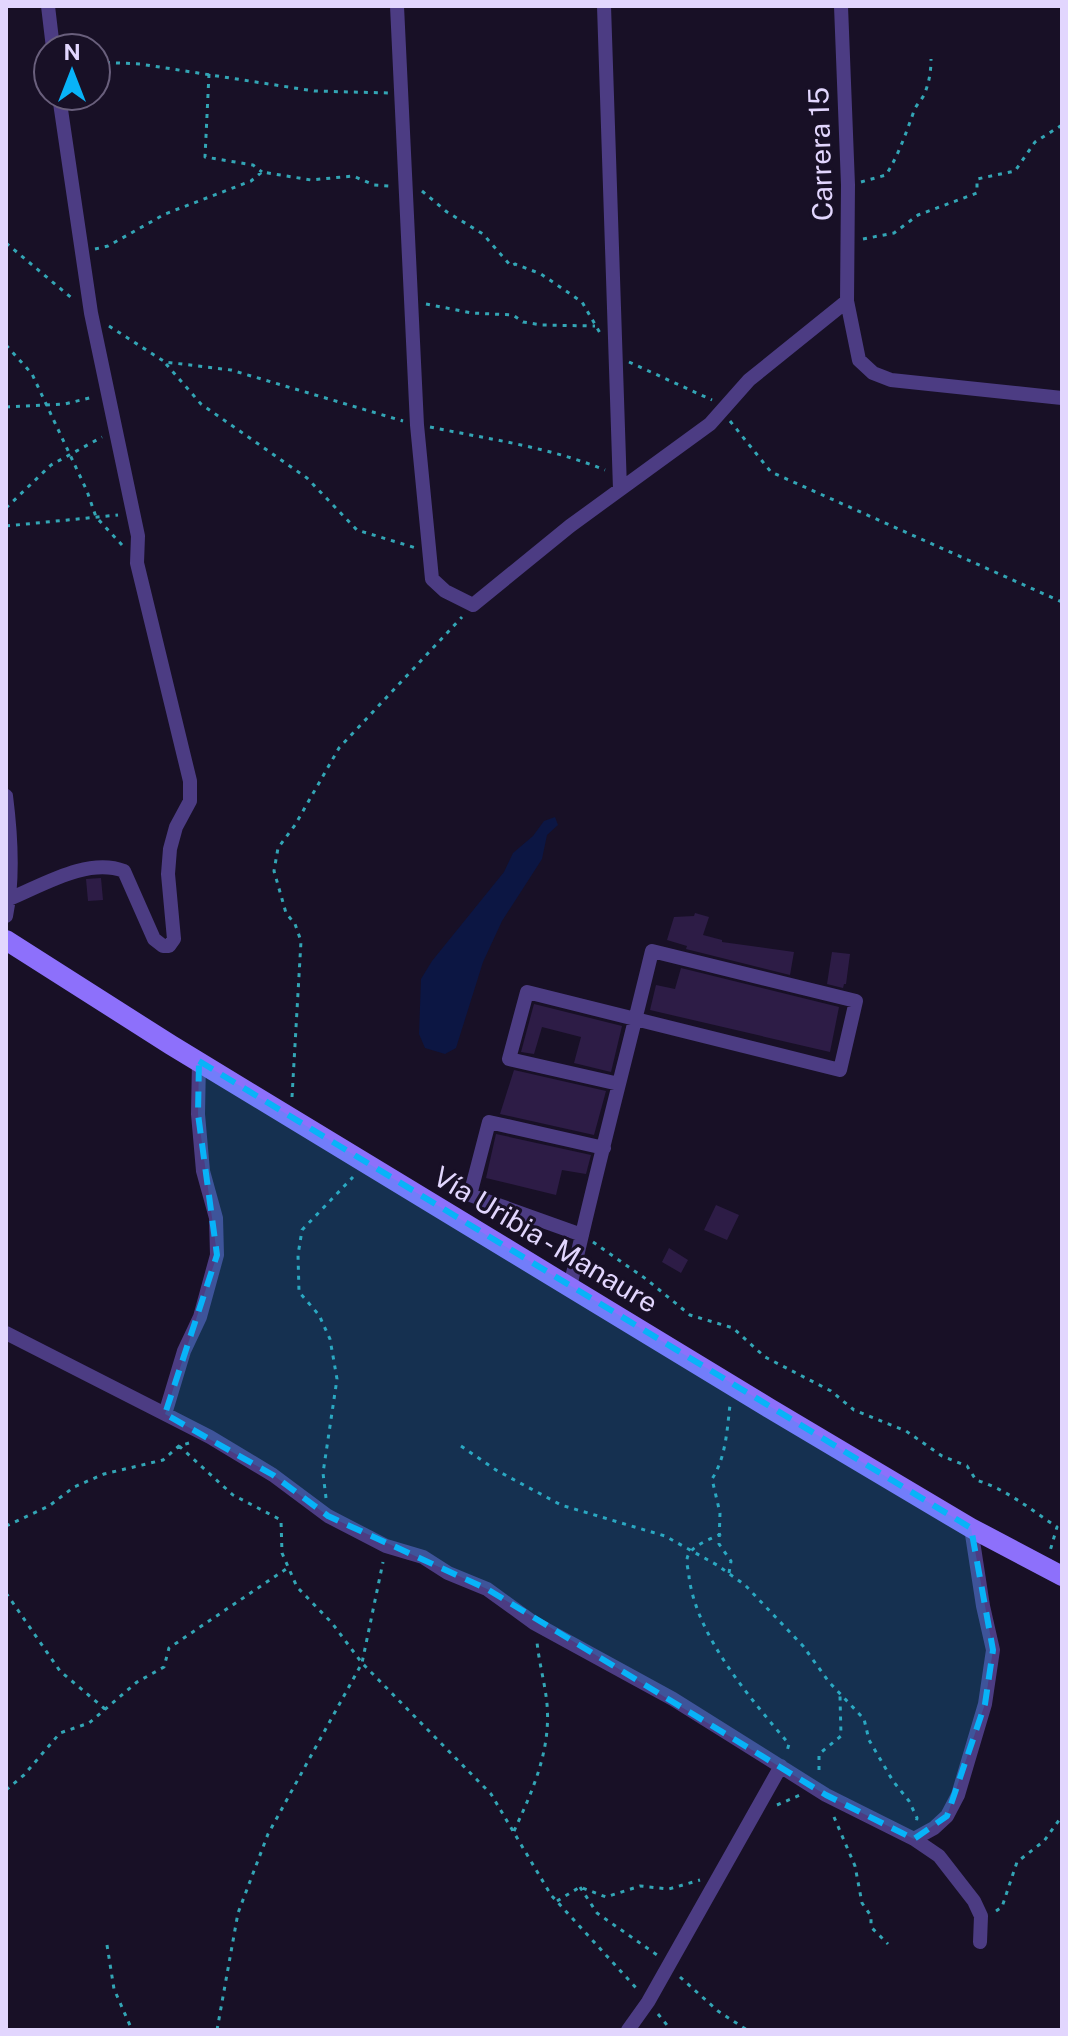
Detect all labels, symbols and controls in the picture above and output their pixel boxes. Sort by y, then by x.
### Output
north arrow [32,32,112,112]
text: N [63,39,81,65]
street label: Carrera 15 [801,86,839,222]
street label: Vía Uribia - Manaure [428,1159,664,1319]

